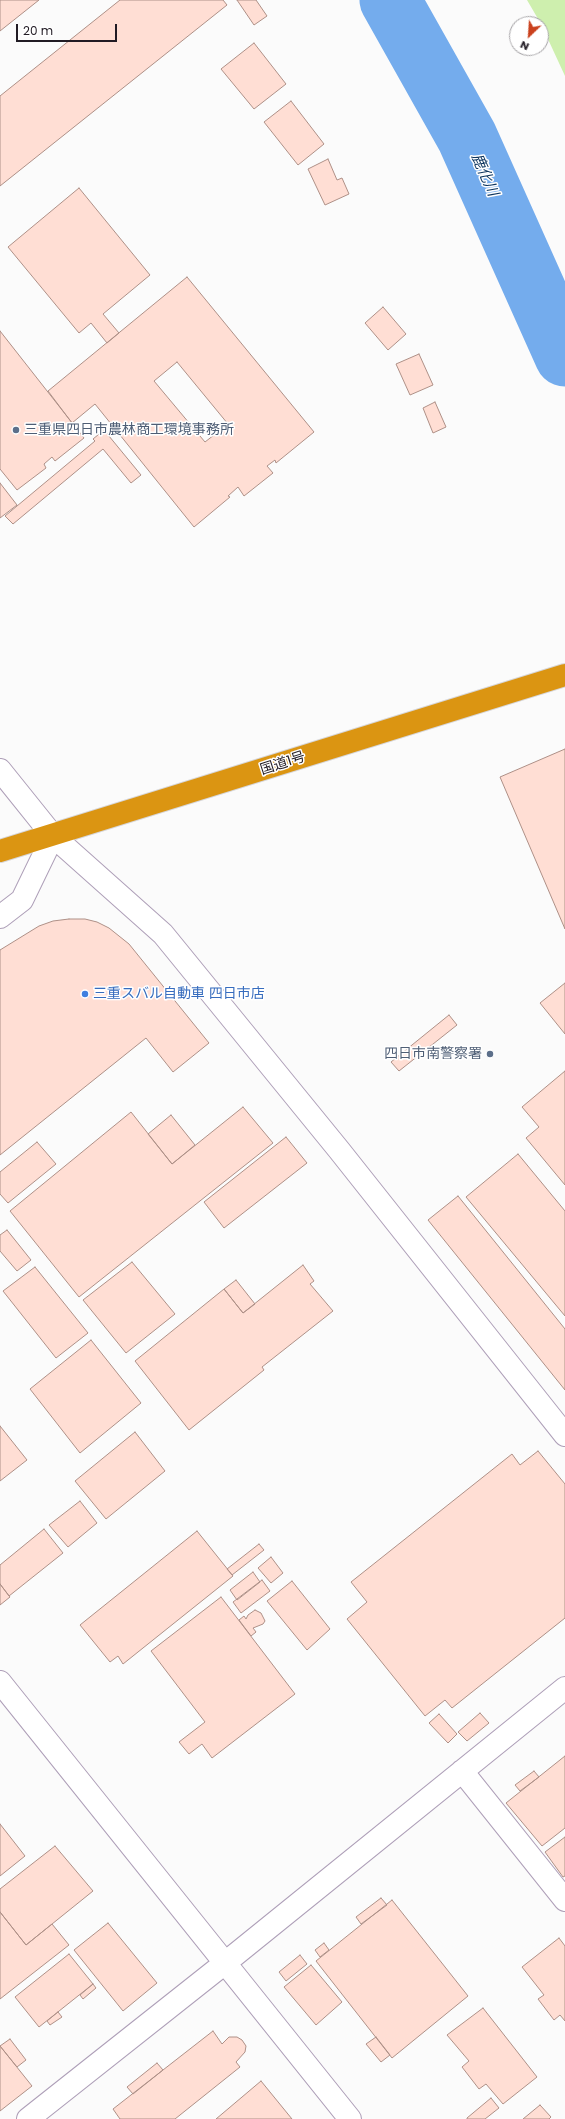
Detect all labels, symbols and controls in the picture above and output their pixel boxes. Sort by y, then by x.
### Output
scale bar [18,16,119,42]
north arrow [509,16,549,56]
text: 20 m [23,22,53,39]
text: N [517,37,531,55]
water label: 鹿化川 [467,151,501,199]
place label: 三重県四日市農林商工環境事務所 [24,422,234,438]
marker: 三重県四日市農林商工環境事務所 [11,425,21,435]
street label: 国道1号 [258,749,308,779]
place label: 三重スバル自動車 四日市店 [93,986,265,1002]
marker: 三重スバル自動車 四日市店 [80,989,90,999]
place label: 四日市南警察署 [384,1046,482,1062]
marker: 四日市南警察署 [485,1049,495,1059]

